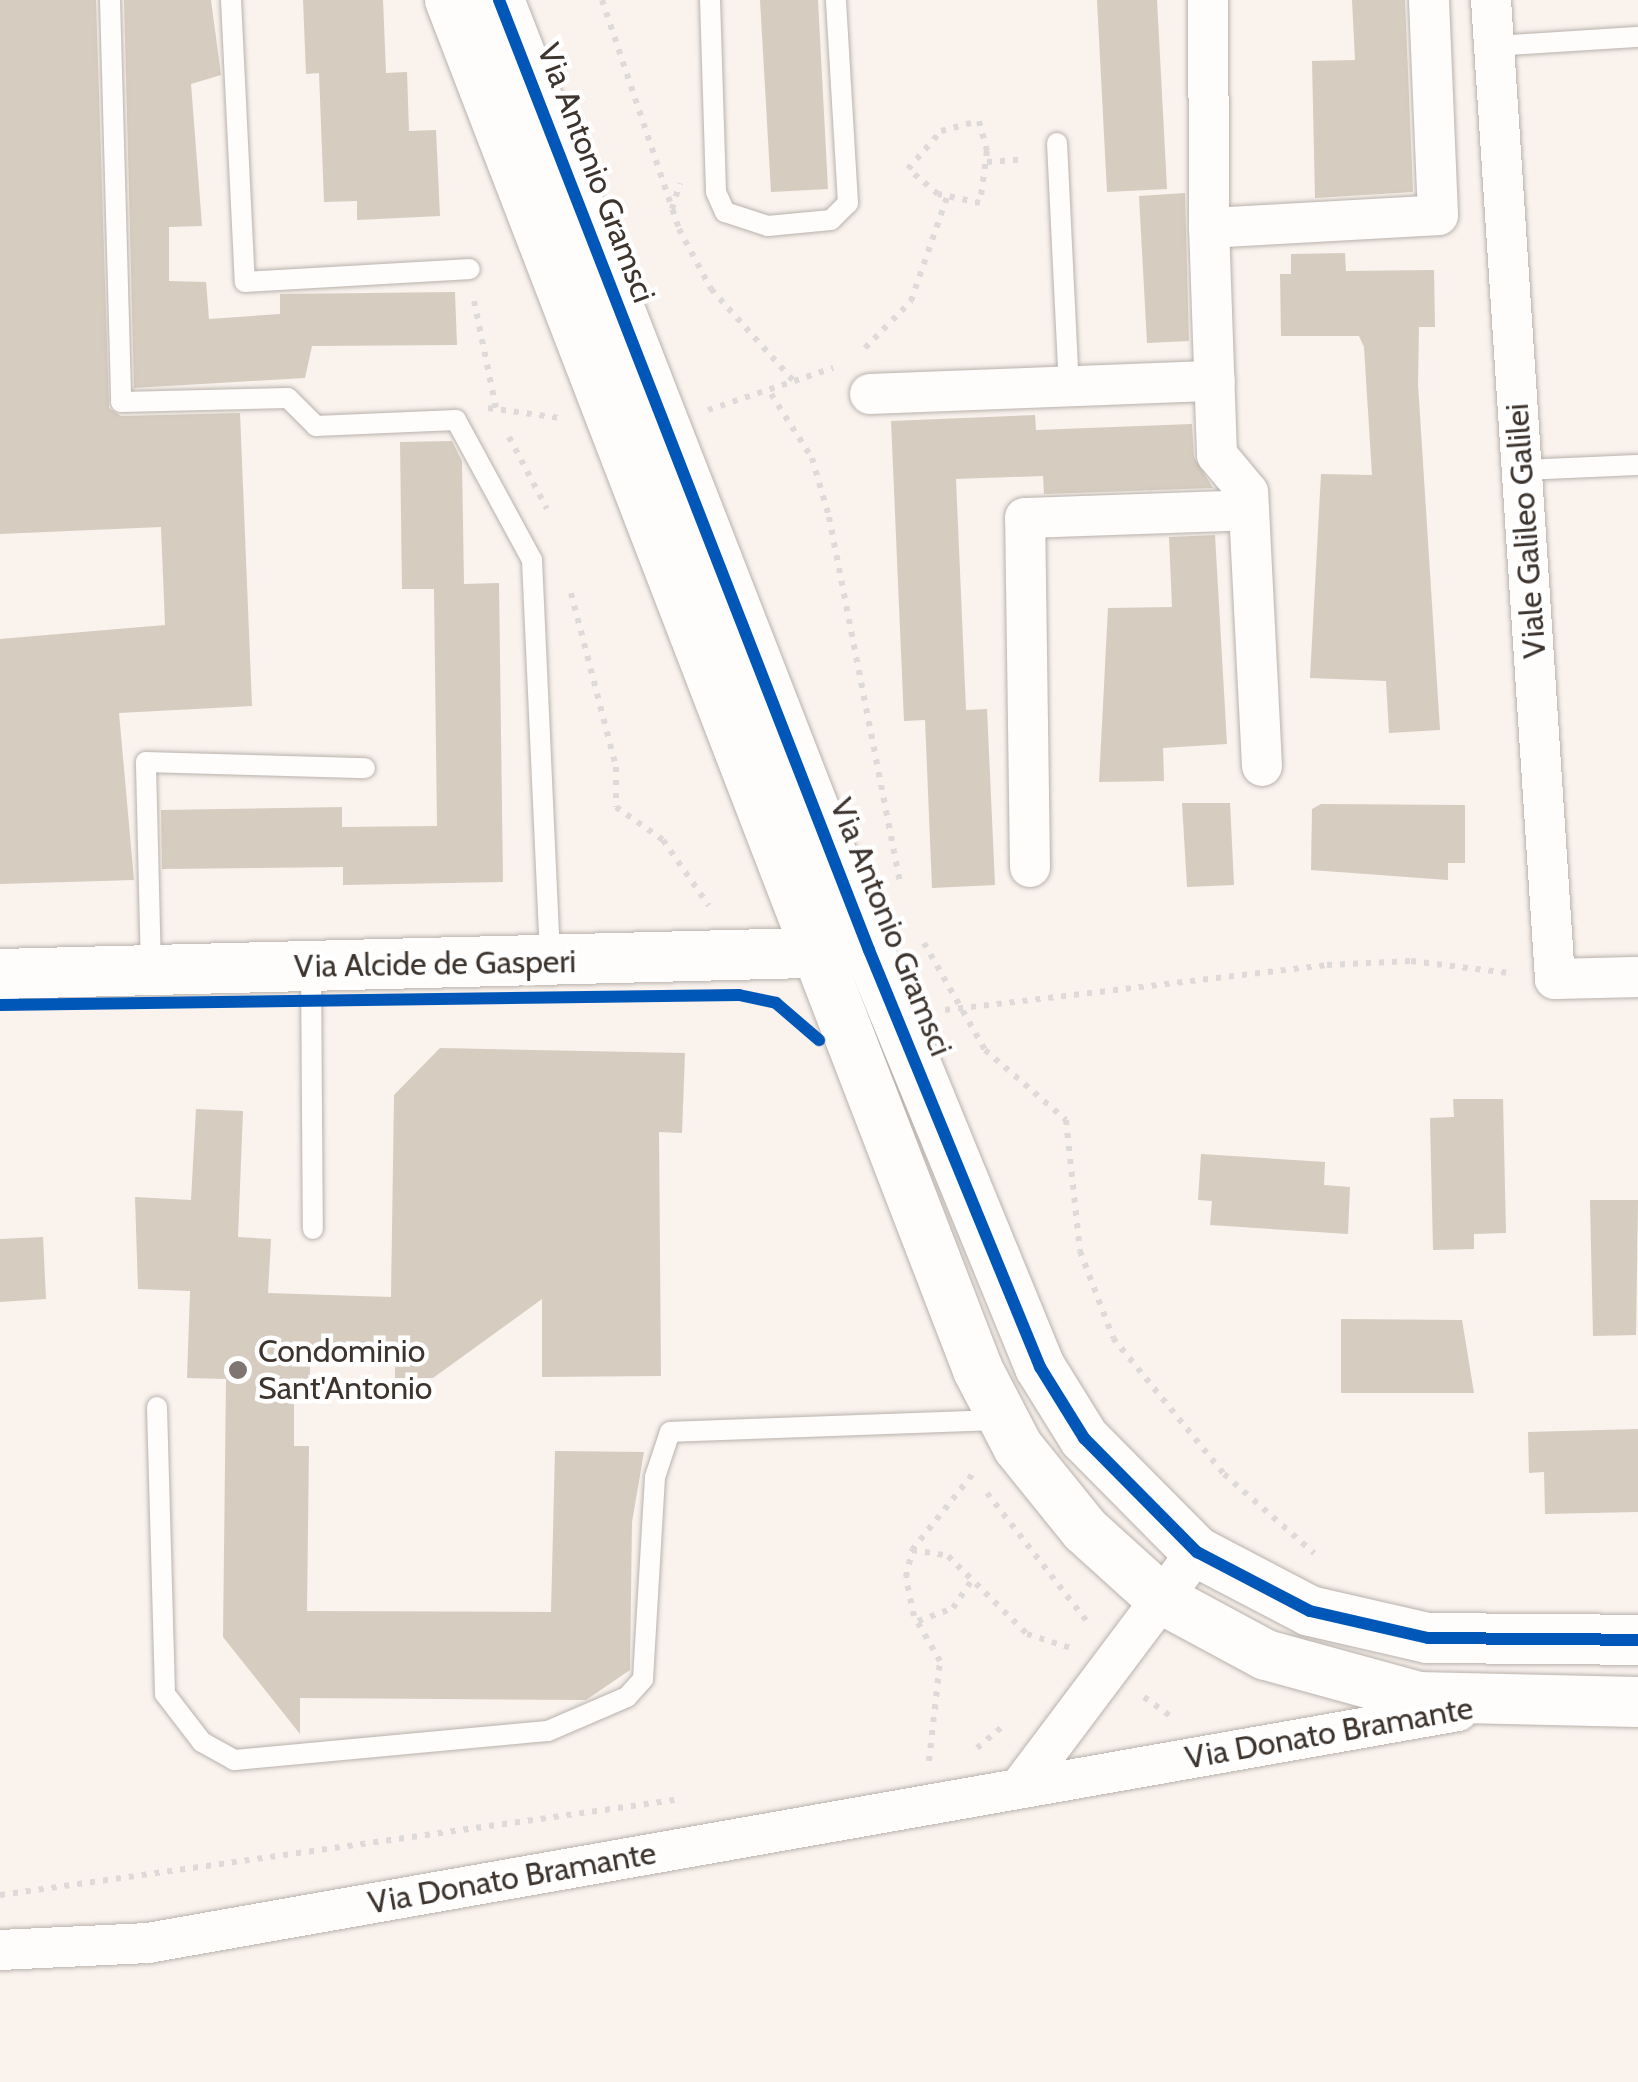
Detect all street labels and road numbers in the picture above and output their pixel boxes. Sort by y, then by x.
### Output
street label: Via Antonio Gramsci [529,38,663,308]
street label: Viale Galileo Galilei [1498,402,1554,660]
street label: Via Antonio Gramsci [822,793,960,1061]
street label: Via Alcide de Gasperi [294,942,576,986]
street label: Via Donato Bramante [1182,1689,1476,1777]
street label: Via Donato Bramante [365,1834,659,1922]

